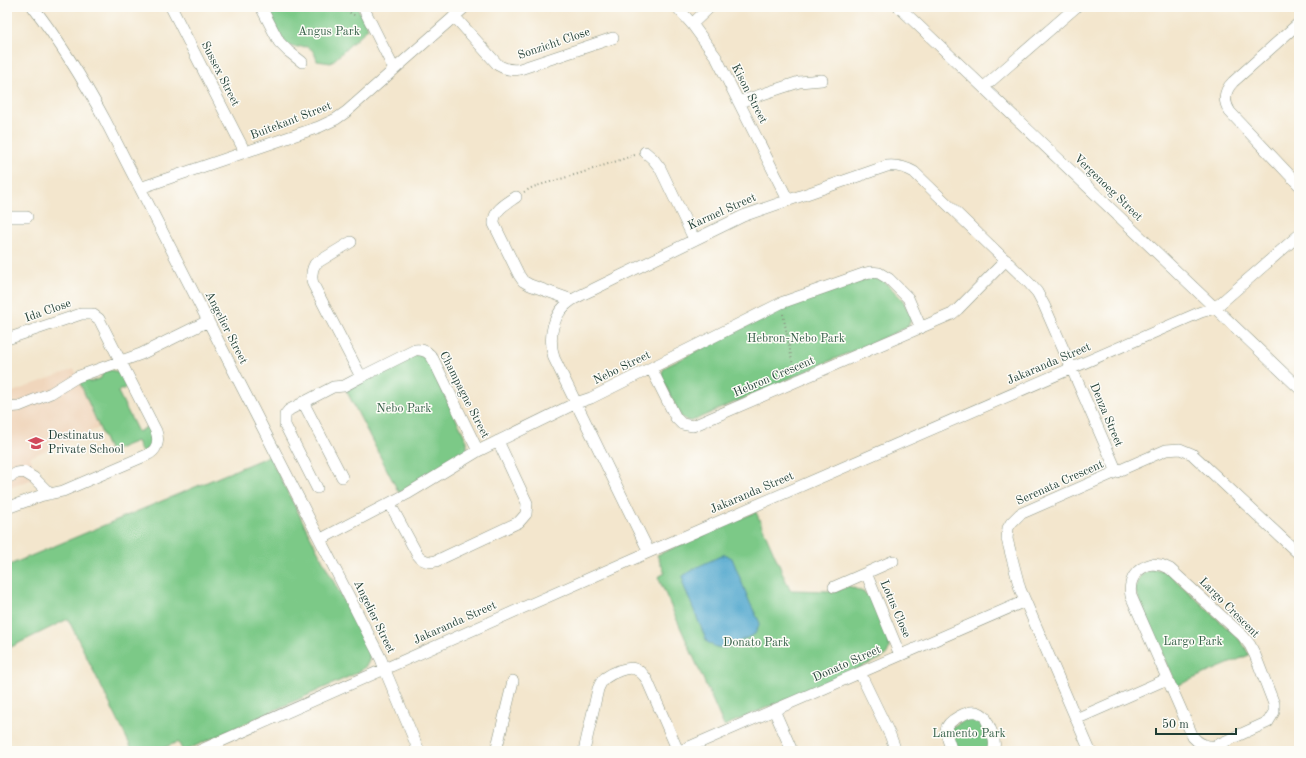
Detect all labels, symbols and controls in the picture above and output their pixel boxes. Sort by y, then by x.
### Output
park label: Angus Park [298,26,360,38]
street label: Sonzicht Close [516,26,592,62]
street label: Sussex Street [198,40,242,108]
street label: Kison Street [729,62,769,126]
street label: Buitekant Street [249,100,333,142]
street label: Vergenoeg Street [1071,152,1145,224]
street label: Karmel Street [686,192,758,232]
street label: Angelier Street [203,290,249,366]
street label: Ida Close [23,297,73,325]
park label: Hebron-Nebo Park [747,333,845,345]
street label: Jakaranda Street [1006,341,1092,387]
street label: Nebo Street [591,349,653,387]
street label: Champagne Street [437,350,491,440]
street label: Hebron Crescent [732,354,816,400]
street label: Denza Street [1087,381,1125,449]
park label: Nebo Park [377,403,431,415]
place label: Destinatus Private School [48,430,124,456]
school or university icon: Destinatus Private School [27,434,45,452]
street label: Serenata Crescent [1014,458,1106,508]
street label: Jakaranda Street [709,470,795,516]
street label: Largo Crescent [1197,576,1261,640]
street label: Angelier Street [351,579,397,655]
street label: Lotus Close [878,579,913,640]
street label: Jakaranda Street [412,599,498,647]
park label: Largo Park [1163,636,1223,648]
park label: Donato Park [723,637,789,649]
street label: Donato Street [811,644,883,684]
scale bar [1156,710,1236,736]
text: 50 m [1162,718,1189,731]
park label: Lamento Park [932,728,1006,740]

